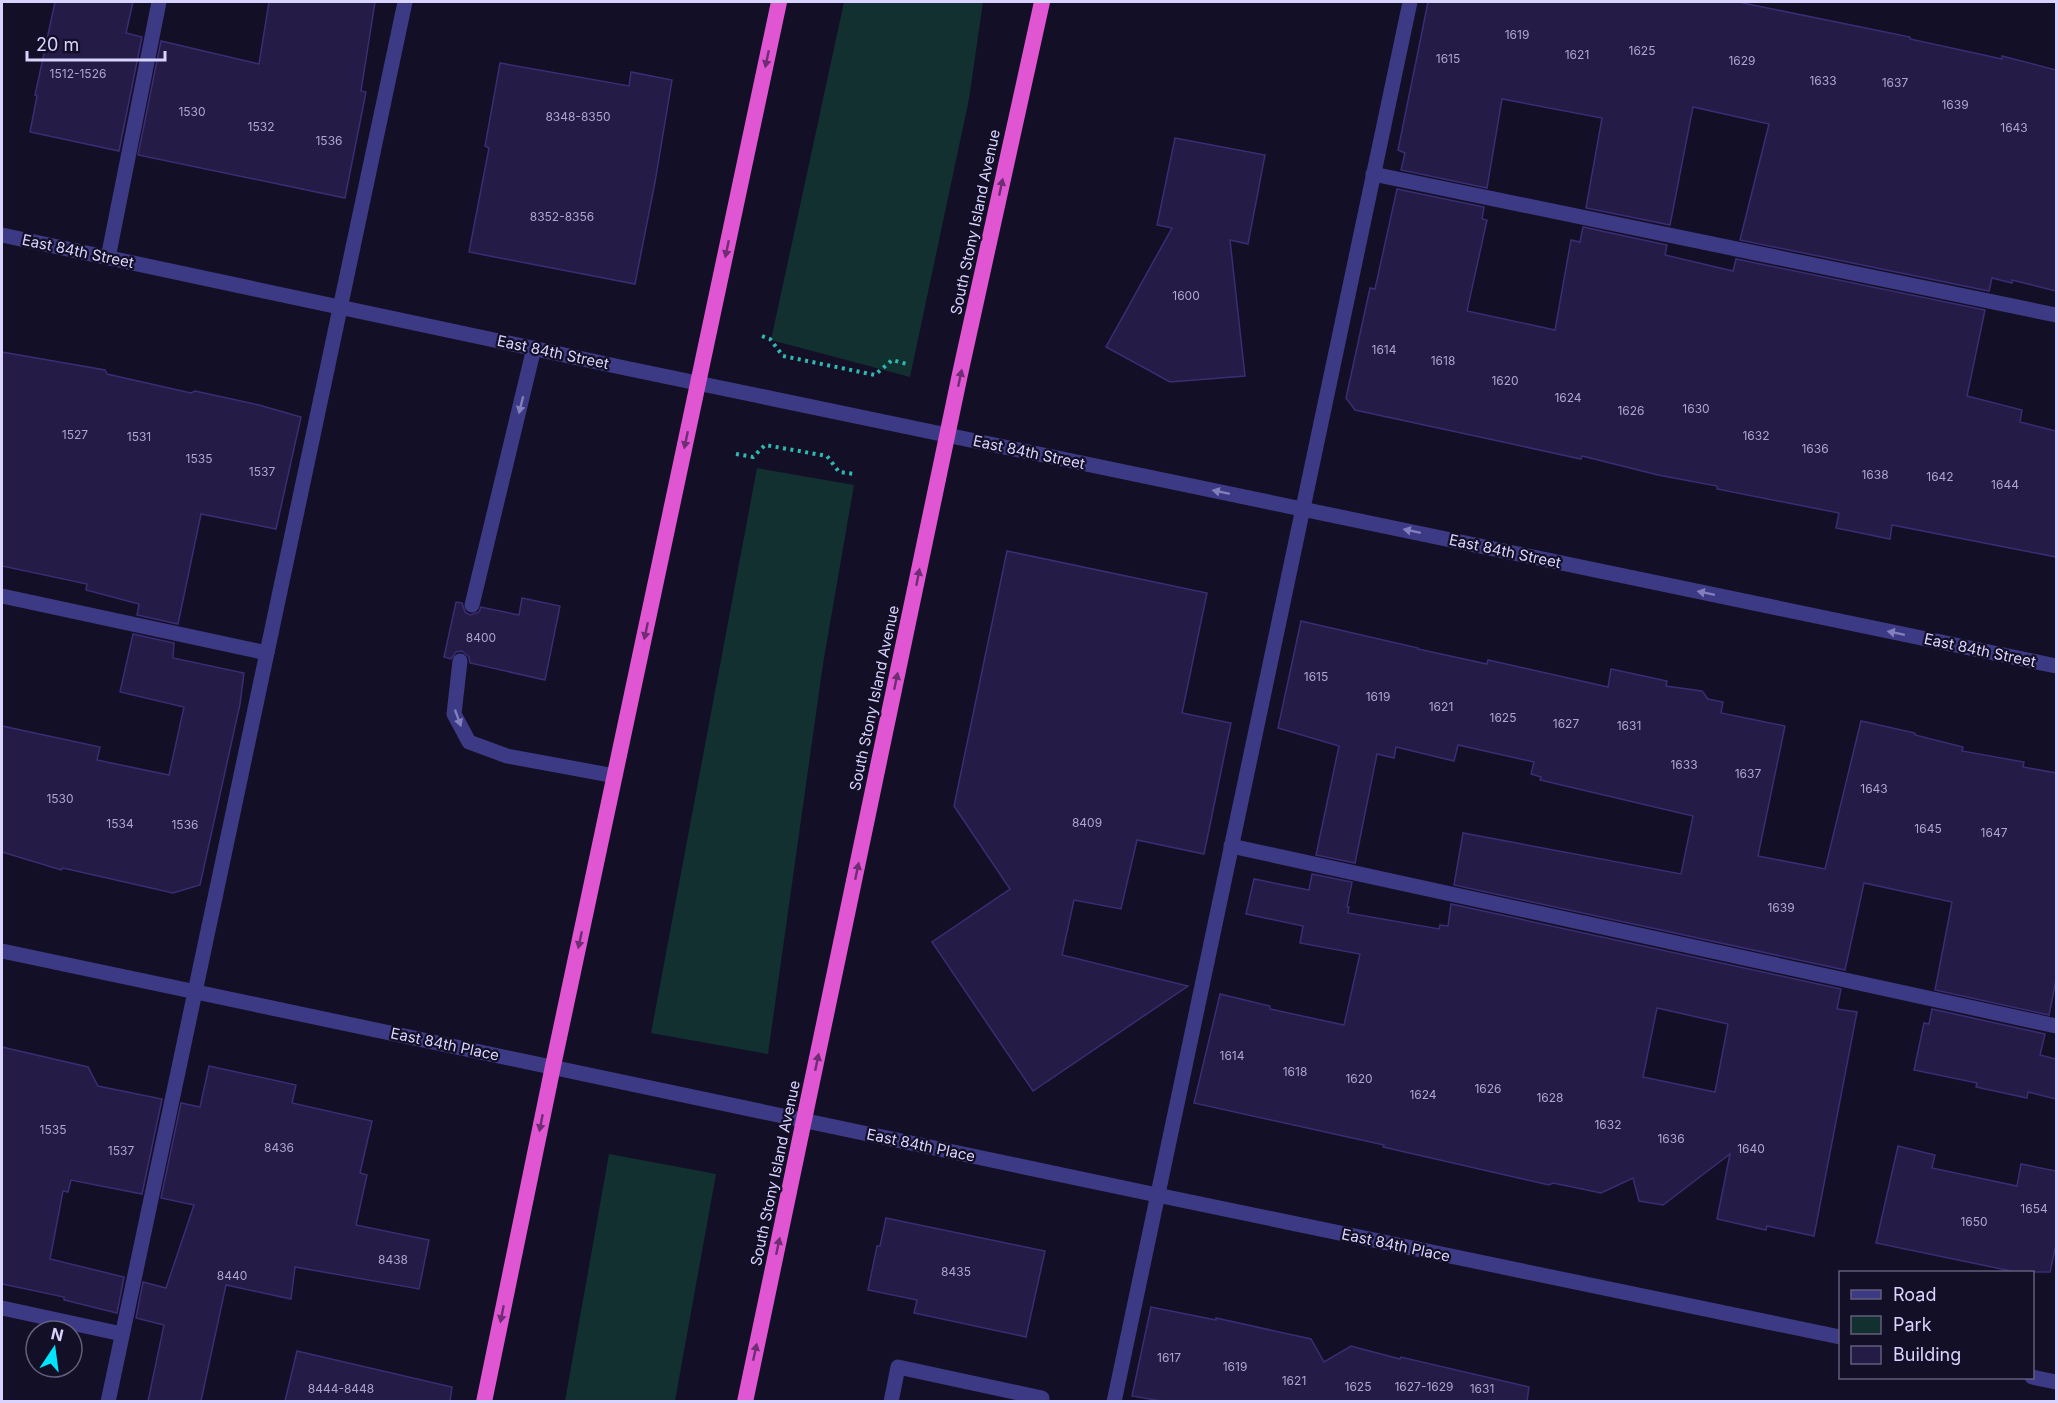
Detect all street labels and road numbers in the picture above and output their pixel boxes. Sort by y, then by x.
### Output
street label: South Stony Island Avenue [946,128,1004,316]
street label: East 84th Street [20,230,136,272]
street label: East 84th Street [495,331,611,373]
street label: East 84th Street [971,431,1087,473]
street label: East 84th Street [1447,530,1563,572]
street label: South Stony Island Avenue [845,604,903,792]
street label: East 84th Street [1922,629,2038,671]
street label: East 84th Place [389,1023,501,1065]
street label: South Stony Island Avenue [746,1079,804,1267]
street label: East 84th Place [865,1124,977,1166]
street label: East 84th Place [1340,1224,1452,1266]

